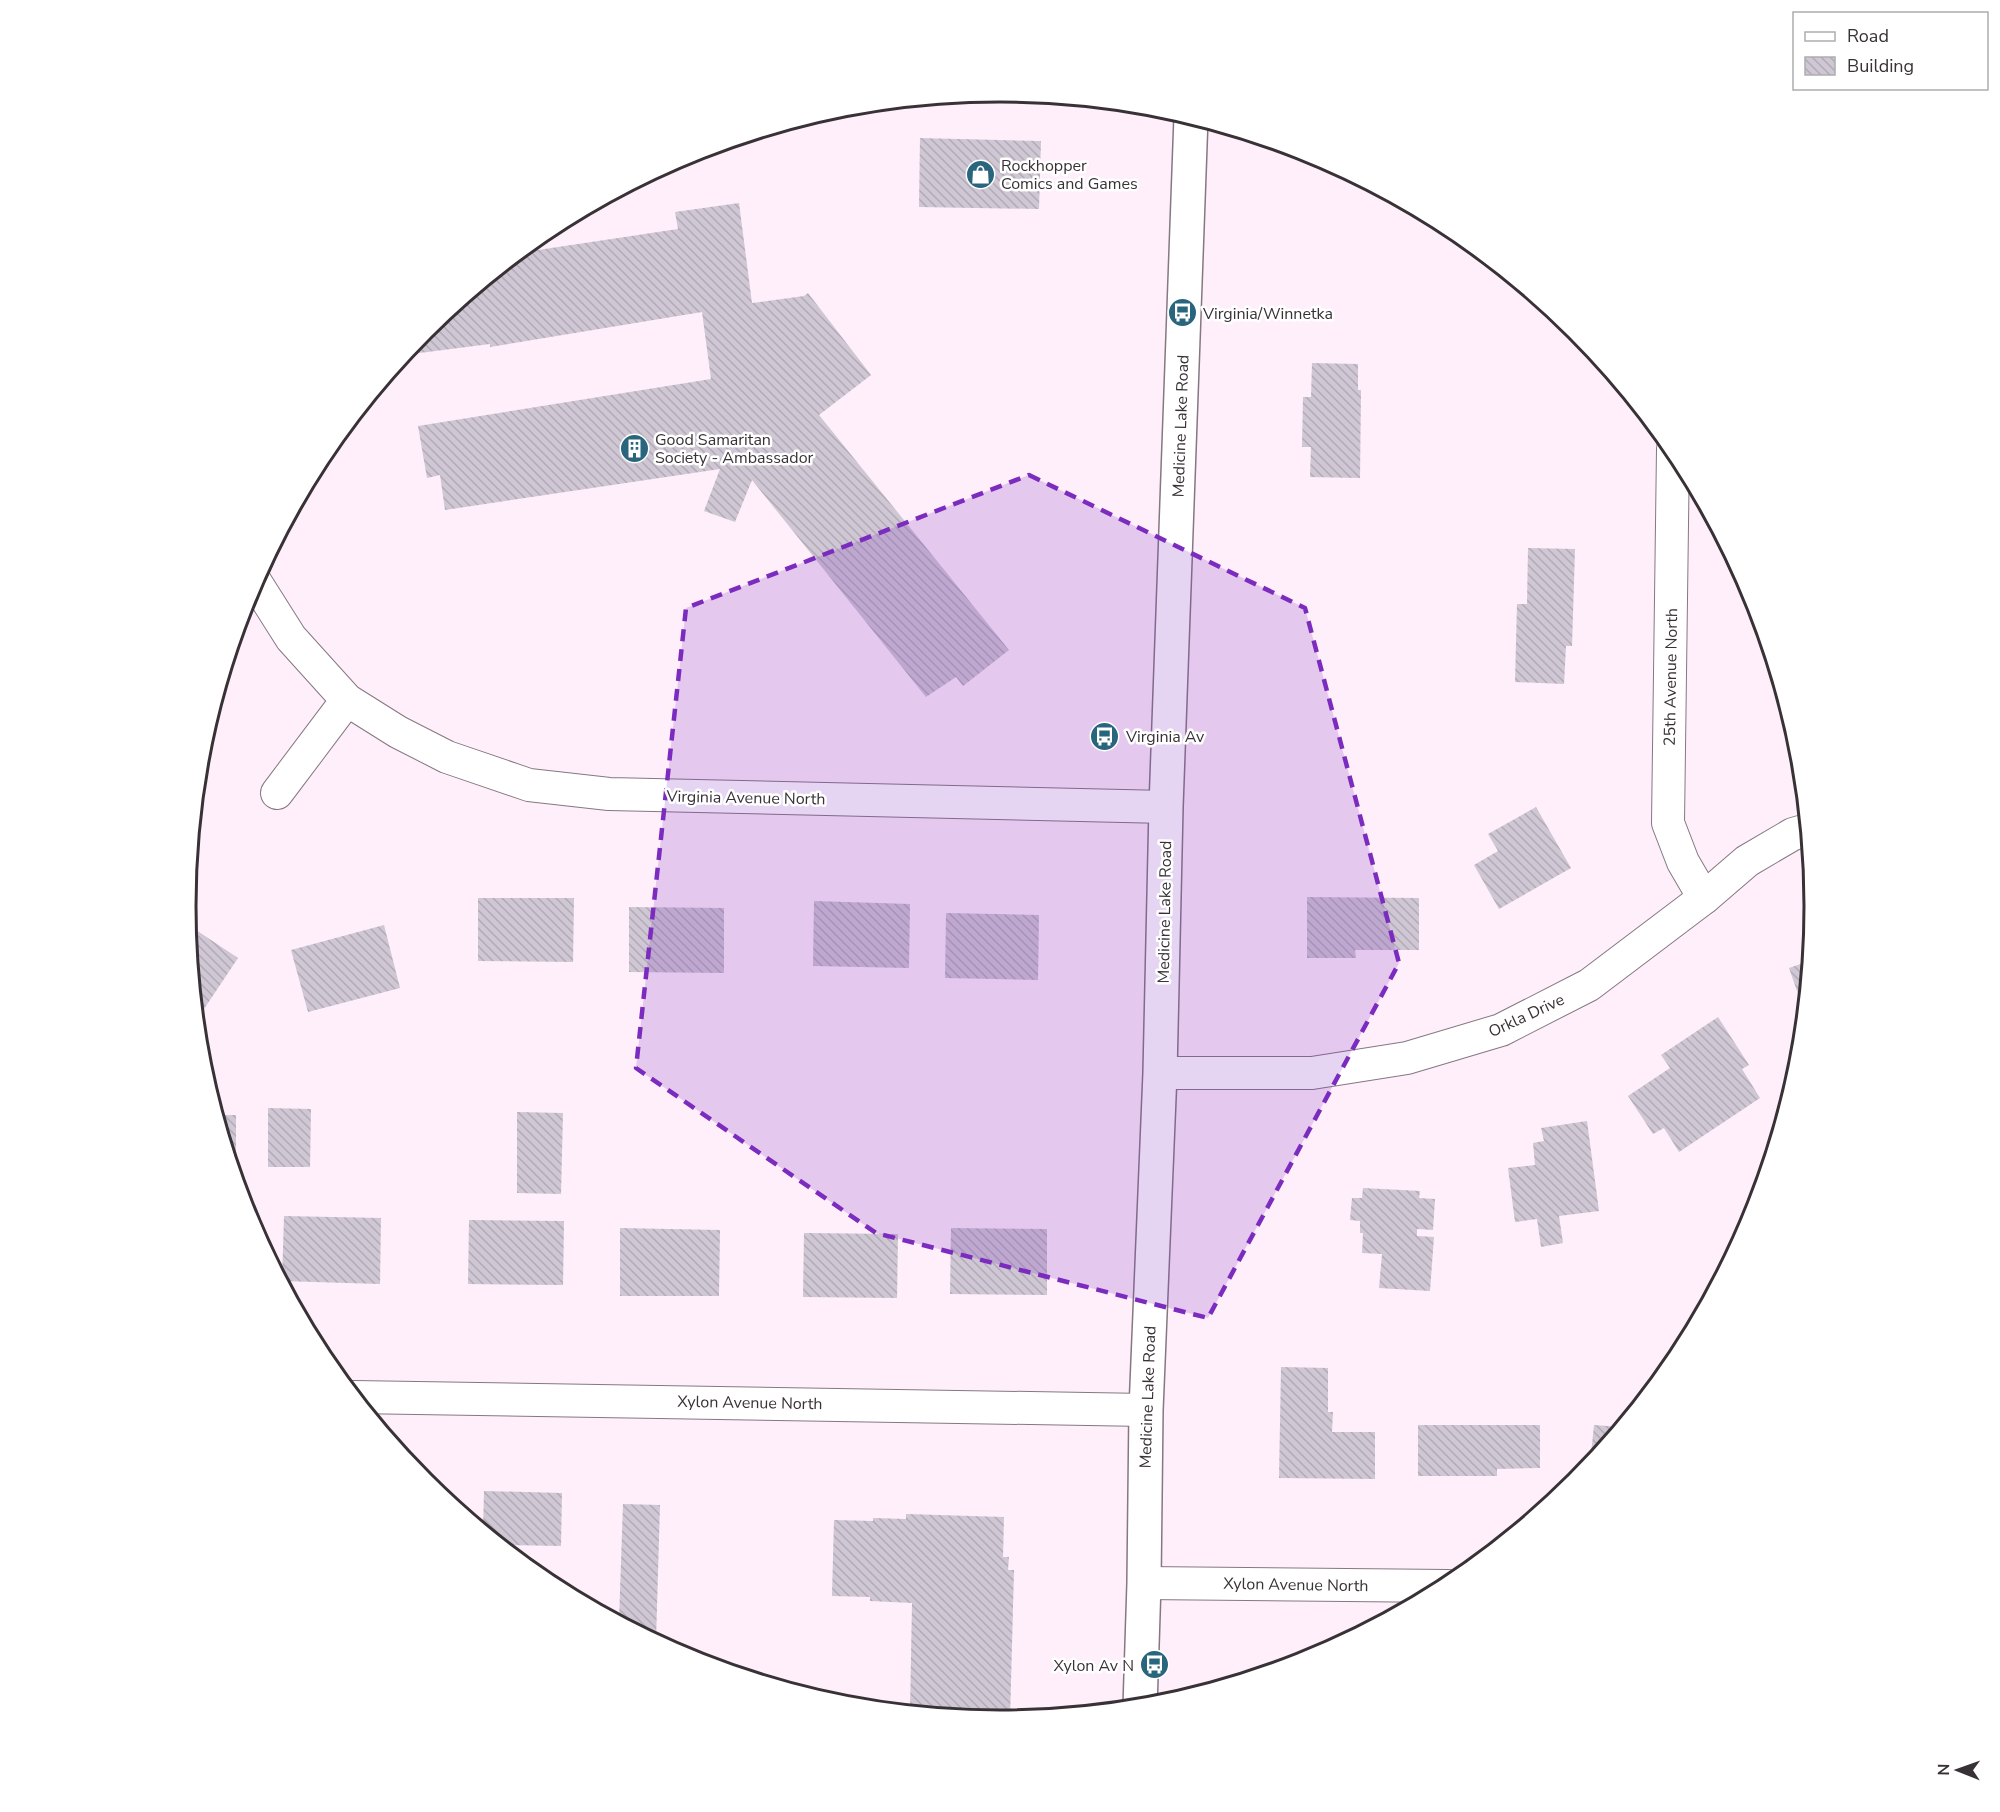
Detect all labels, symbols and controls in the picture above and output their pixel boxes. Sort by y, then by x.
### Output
legend [1793,12,1988,90]
text: Road [1847,24,1889,48]
text: Building [1847,54,1914,78]
place label: Rockhopper Comics and Games [1001,155,1138,195]
shop icon: Rockhopper Comics and Games [964,158,996,190]
bus stop icon: Virginia/Winnetka [1166,297,1198,329]
place label: Virginia/Winnetka [1202,303,1333,325]
street label: Medicine Lake Road [1168,354,1194,498]
place label: Good Samaritan Society - Ambassador [655,429,814,469]
building icon: Good Samaritan Society - Ambassador [618,432,650,464]
street label: 25th Avenue North [1659,608,1683,746]
bus stop icon: Virginia Av [1089,720,1121,752]
place label: Virginia Av [1125,726,1205,748]
street label: Virginia Avenue North [665,786,826,810]
street label: Medicine Lake Road [1153,840,1177,984]
street label: Orkla Drive [1485,989,1568,1043]
street label: Medicine Lake Road [1135,1325,1161,1469]
street label: Xylon Avenue North [677,1391,823,1415]
street label: Xylon Avenue North [1223,1573,1369,1597]
bus stop icon: Xylon Av N [1139,1649,1171,1681]
place label: Xylon Av N [1054,1655,1134,1677]
north arrow [1928,1740,1988,1800]
text: N [1933,1764,1955,1776]

